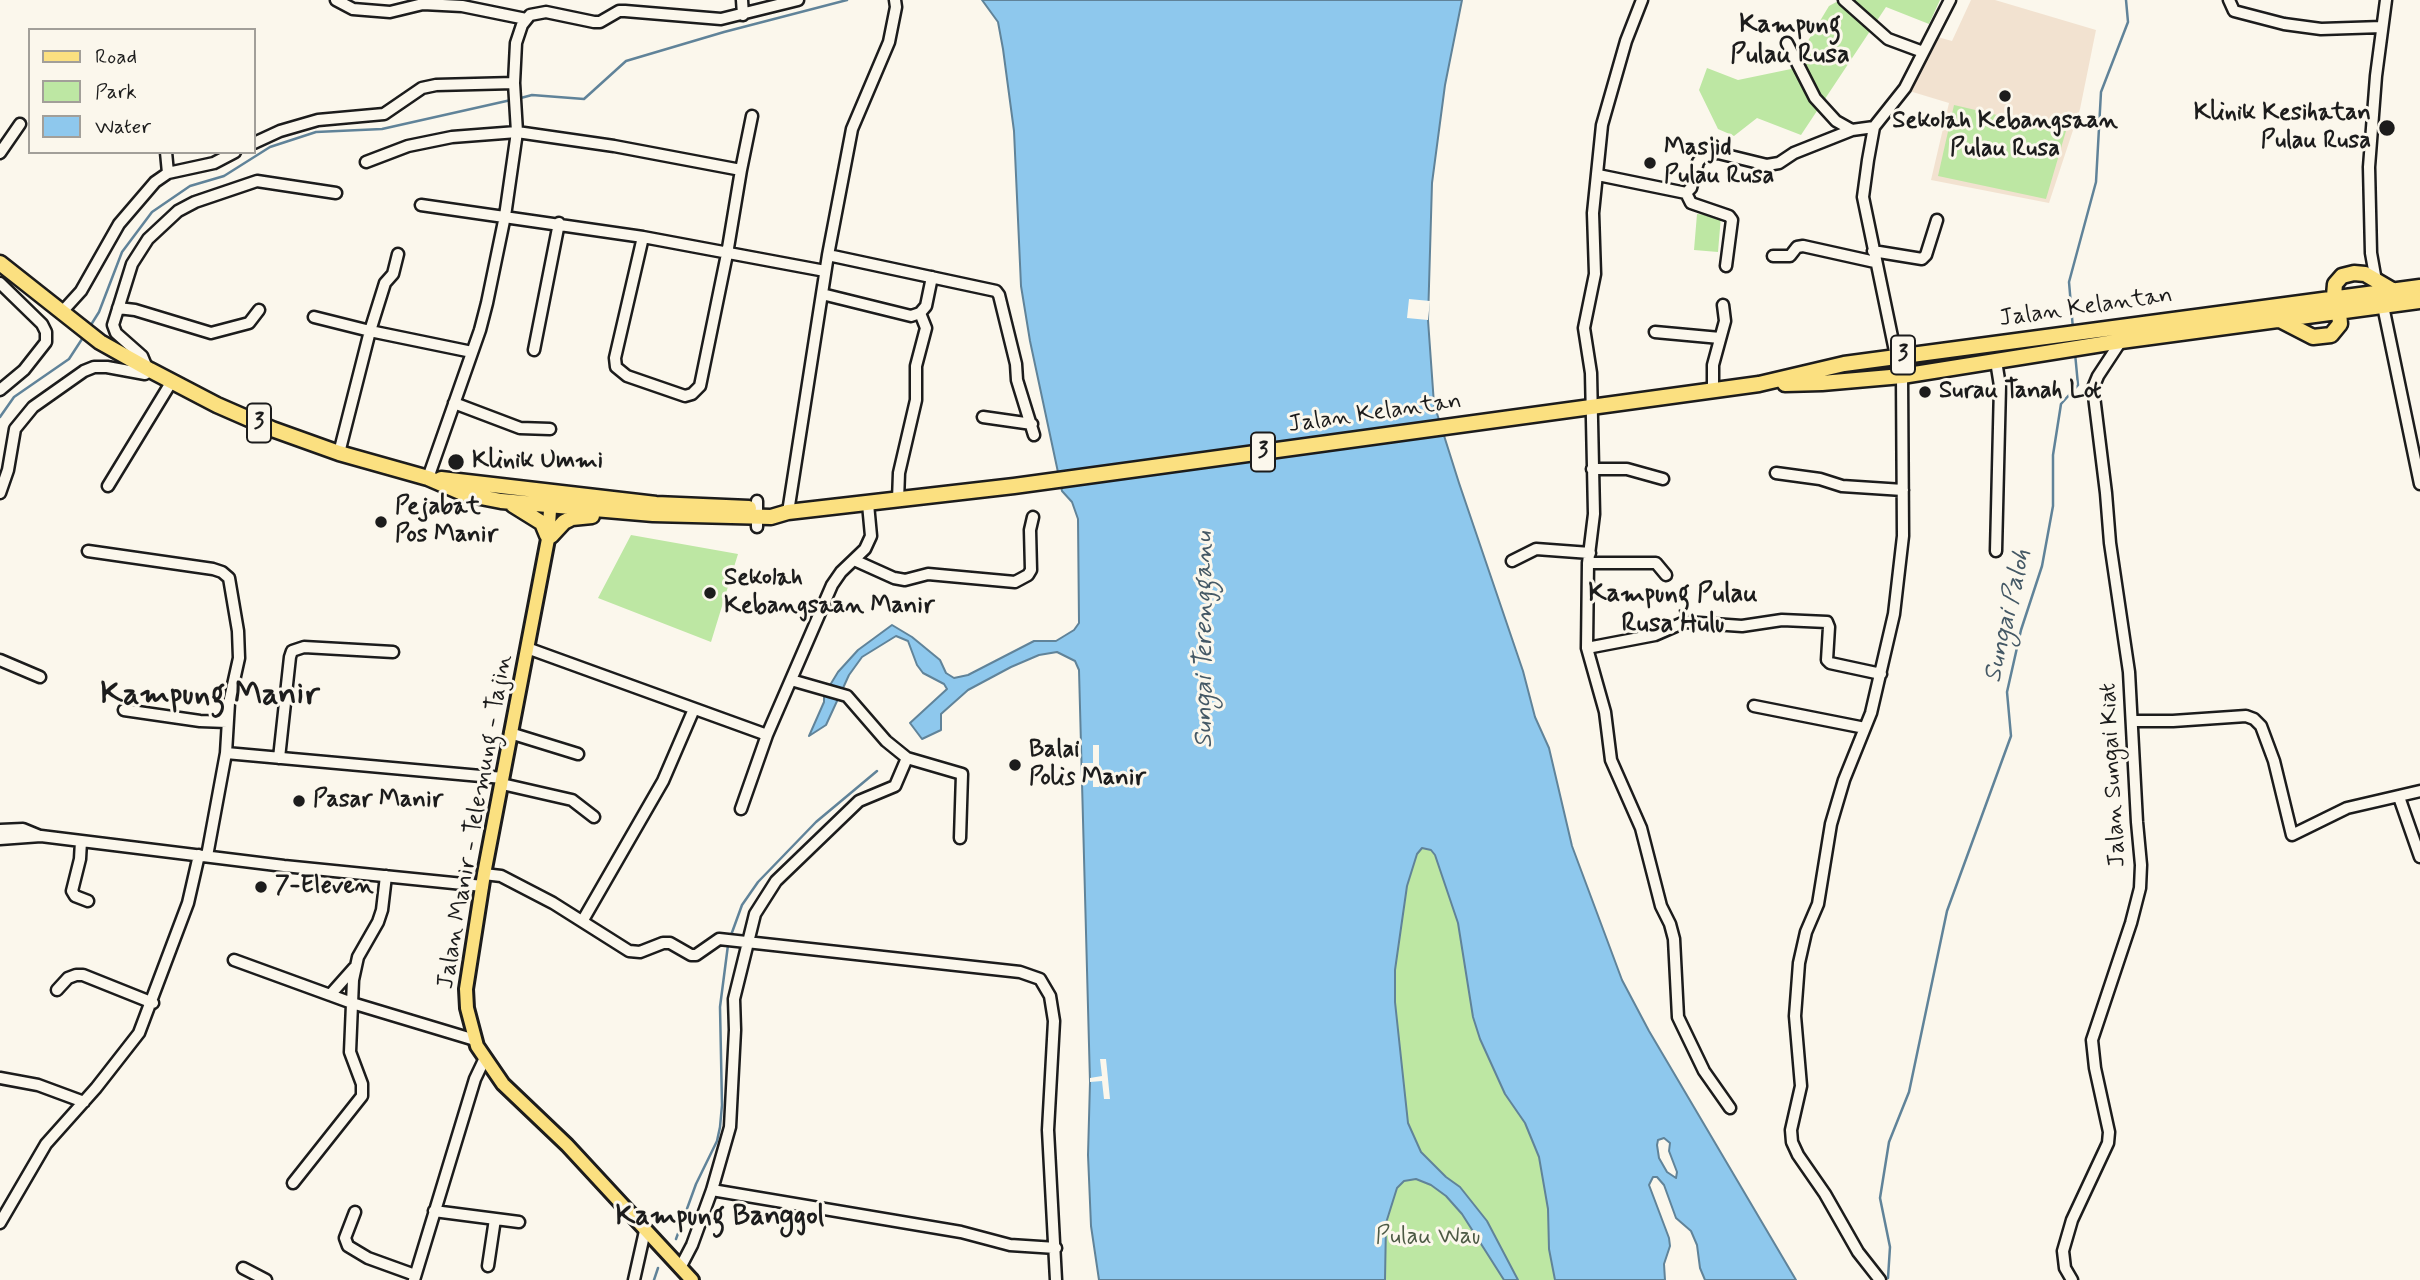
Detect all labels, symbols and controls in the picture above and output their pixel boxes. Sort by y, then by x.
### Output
district label: Kampung Pulau Rusa [1730,11,1850,72]
legend [28,28,256,154]
text: Road [95,43,137,71]
text: Park [95,78,137,106]
marker: Sekolah Kebangsaan Pulau Rusa [1997,88,2013,104]
place label: Klinik Kesihatan Pulau Rusa [2194,100,2371,156]
place label: Sekolah Kebangsaan Pulau Rusa [1892,108,2118,164]
text: Water [95,113,151,141]
marker: Klinik Kesihatan Pulau Rusa [2377,118,2397,138]
place label: Masjid Pulau Rusa [1664,135,1774,191]
marker: Masjid Pulau Rusa [1642,155,1658,171]
street label: Jalan Kelantan [1997,282,2175,334]
road number: 3 [1891,336,1915,374]
place label: Surau Tanah Lot [1939,378,2102,406]
marker: Surau Tanah Lot [1917,384,1933,400]
street label: Jalan Kelantan [1286,388,1464,440]
road number: 3 [247,404,271,442]
road number: 3 [1251,432,1275,472]
place label: Klinik Ummi [472,448,603,476]
marker: Klinik Ummi [446,452,466,472]
place label: Pejabat Pos Manir [395,494,498,550]
marker: Pejabat Pos Manir [373,514,389,530]
water label: Sungai Terengganu [1190,532,1222,748]
water label: Sungai Paloh [1979,546,2039,686]
place label: Sekolah Kebangsaan Manir [724,565,935,621]
district label: Kampung Pulau Rusa Hulu [1588,580,1758,642]
marker: Sekolah Kebangsaan Manir [702,585,718,601]
street label: Jalan Manir - Telemung - Tajin [432,653,520,991]
district label: Kampung Manir [100,677,320,715]
street label: Jalan Sungai Kiat [2095,682,2133,868]
place label: Balai Polis Manir [1029,737,1146,793]
marker: Balai Polis Manir [1007,757,1023,773]
place label: Pasar Manir [313,787,443,815]
marker: Pasar Manir [291,793,307,809]
place label: 7-Eleven [275,873,374,901]
marker: 7-Eleven [253,879,269,895]
district label: Kampung Banggol [616,1201,824,1235]
park label: Pulau Wau [1376,1224,1480,1252]

